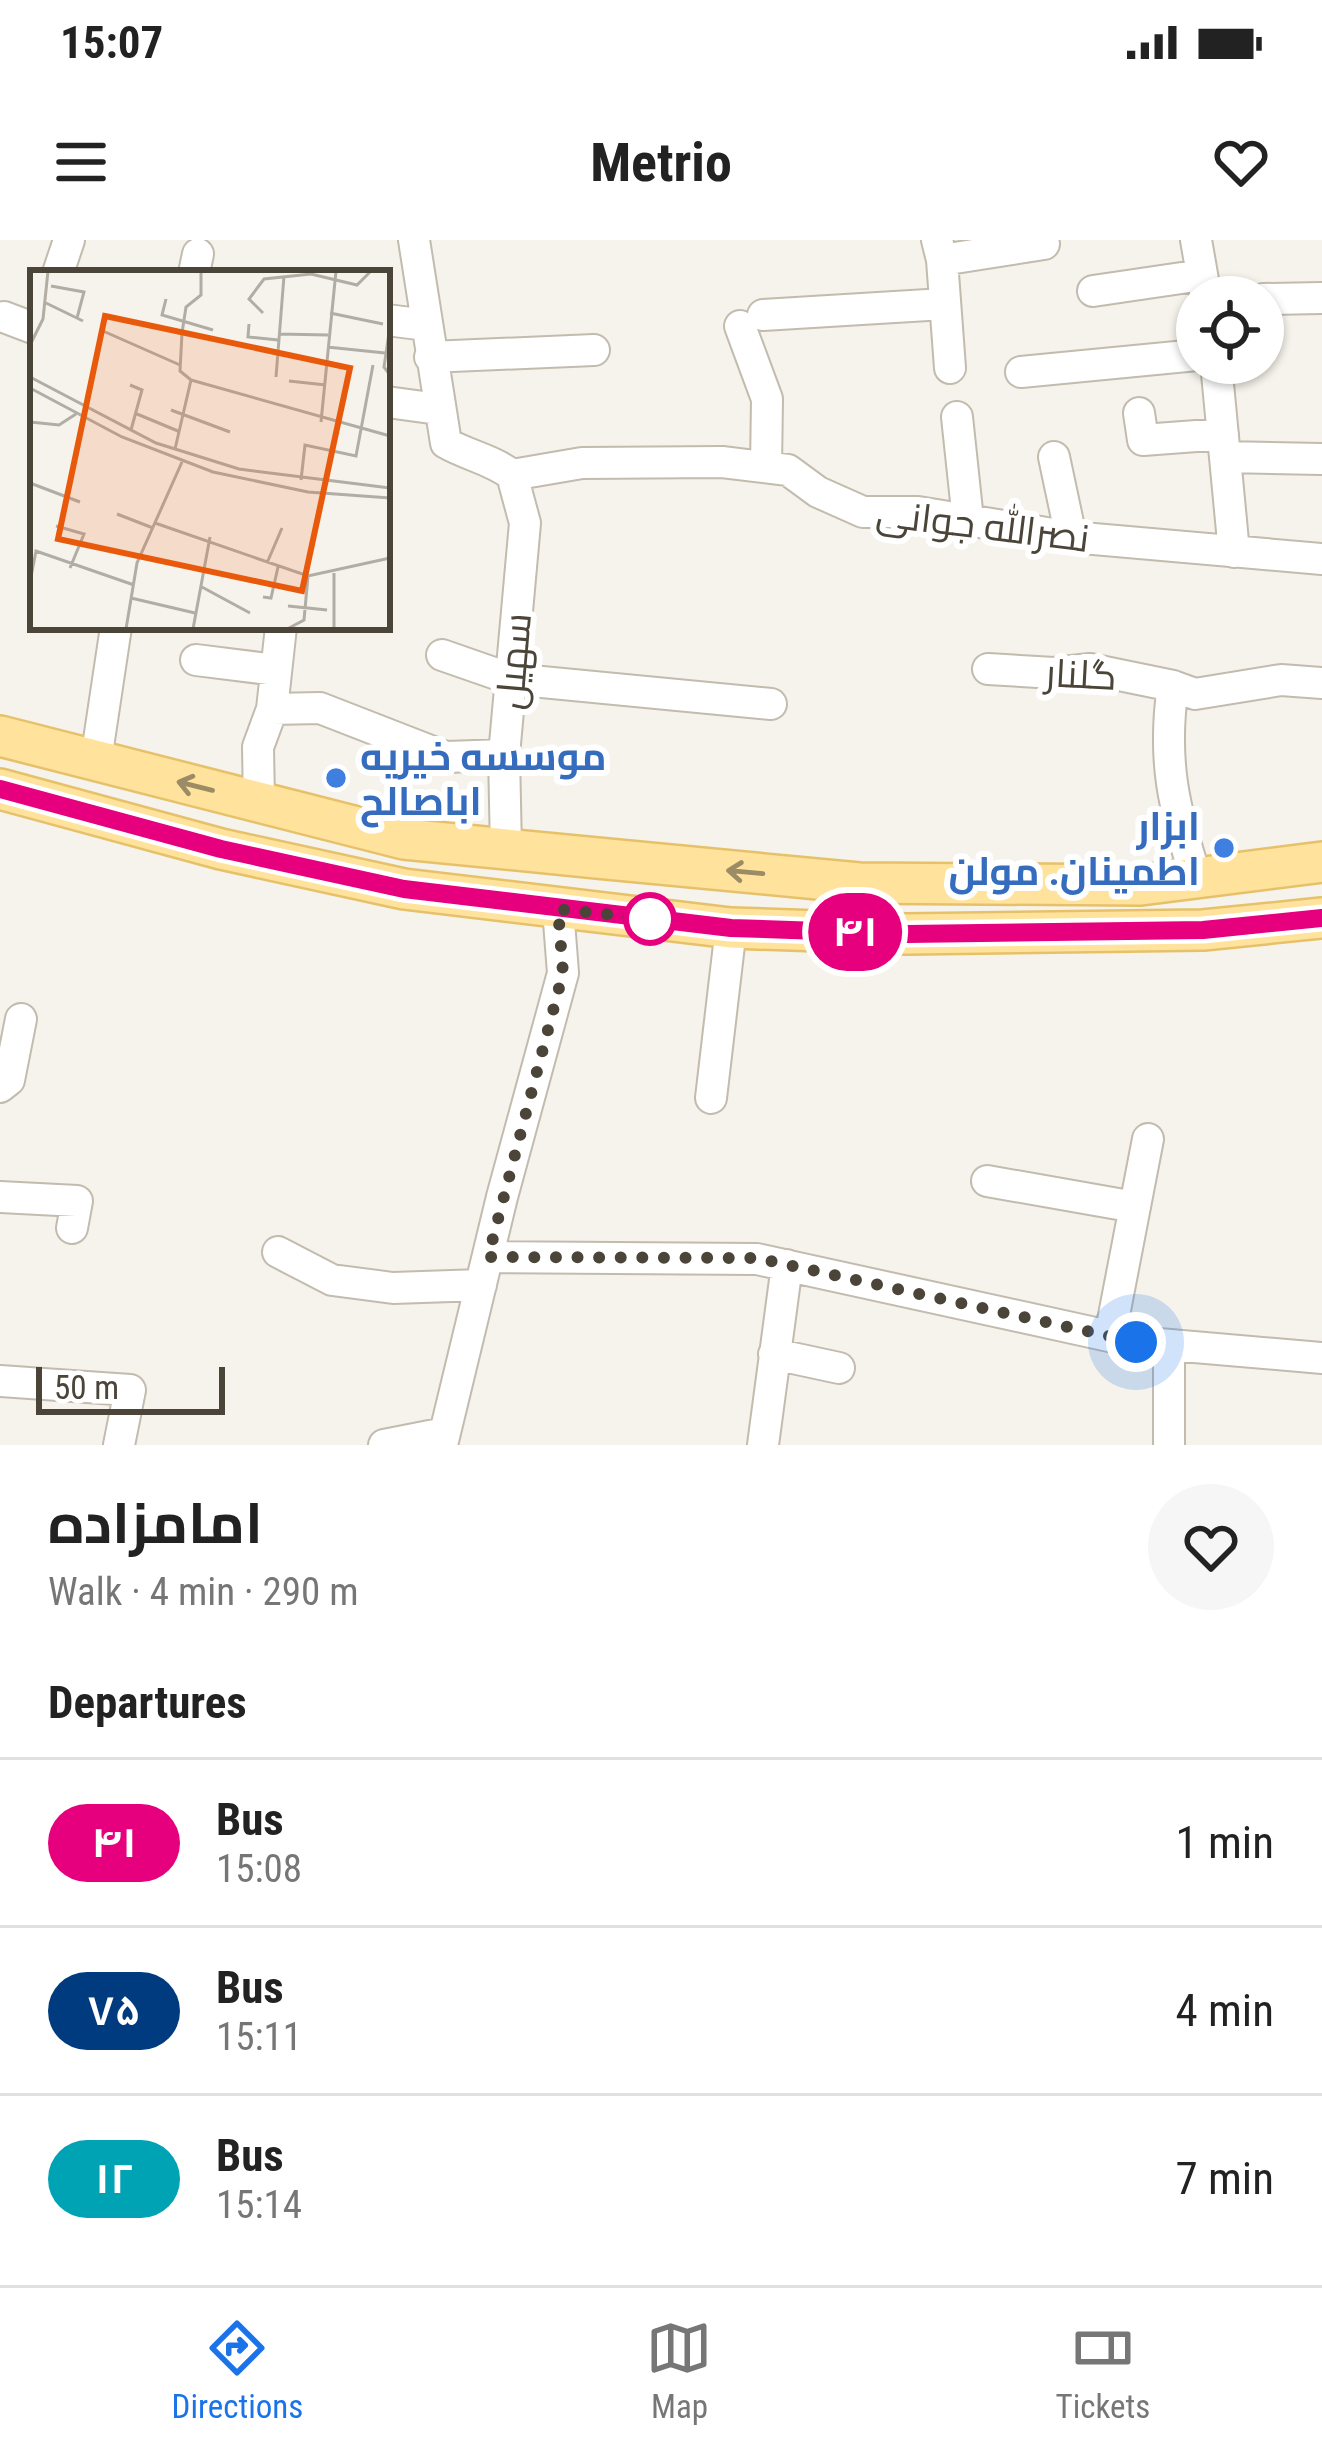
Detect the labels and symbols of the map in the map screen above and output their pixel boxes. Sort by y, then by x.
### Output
inset map [30,270,390,630]
street label: نصرالله جوانی [874,487,1092,562]
street label: سهیل [487,611,541,711]
street label: گلنار [1042,650,1118,700]
place label: موسسه خیریه اباصالح [360,734,607,828]
marker: موسسه خیریه اباصالح [323,765,349,791]
one-way arrow [177,773,215,795]
place label: ابزار اطمینان. مولن [949,804,1200,895]
marker: ابزار اطمینان. مولن [1211,835,1237,861]
one-way arrow [726,860,765,883]
line badge: ۴۱ [801,893,909,971]
unlabelled marker [625,894,675,944]
your location [1106,1312,1166,1372]
scale bar [36,1361,225,1414]

